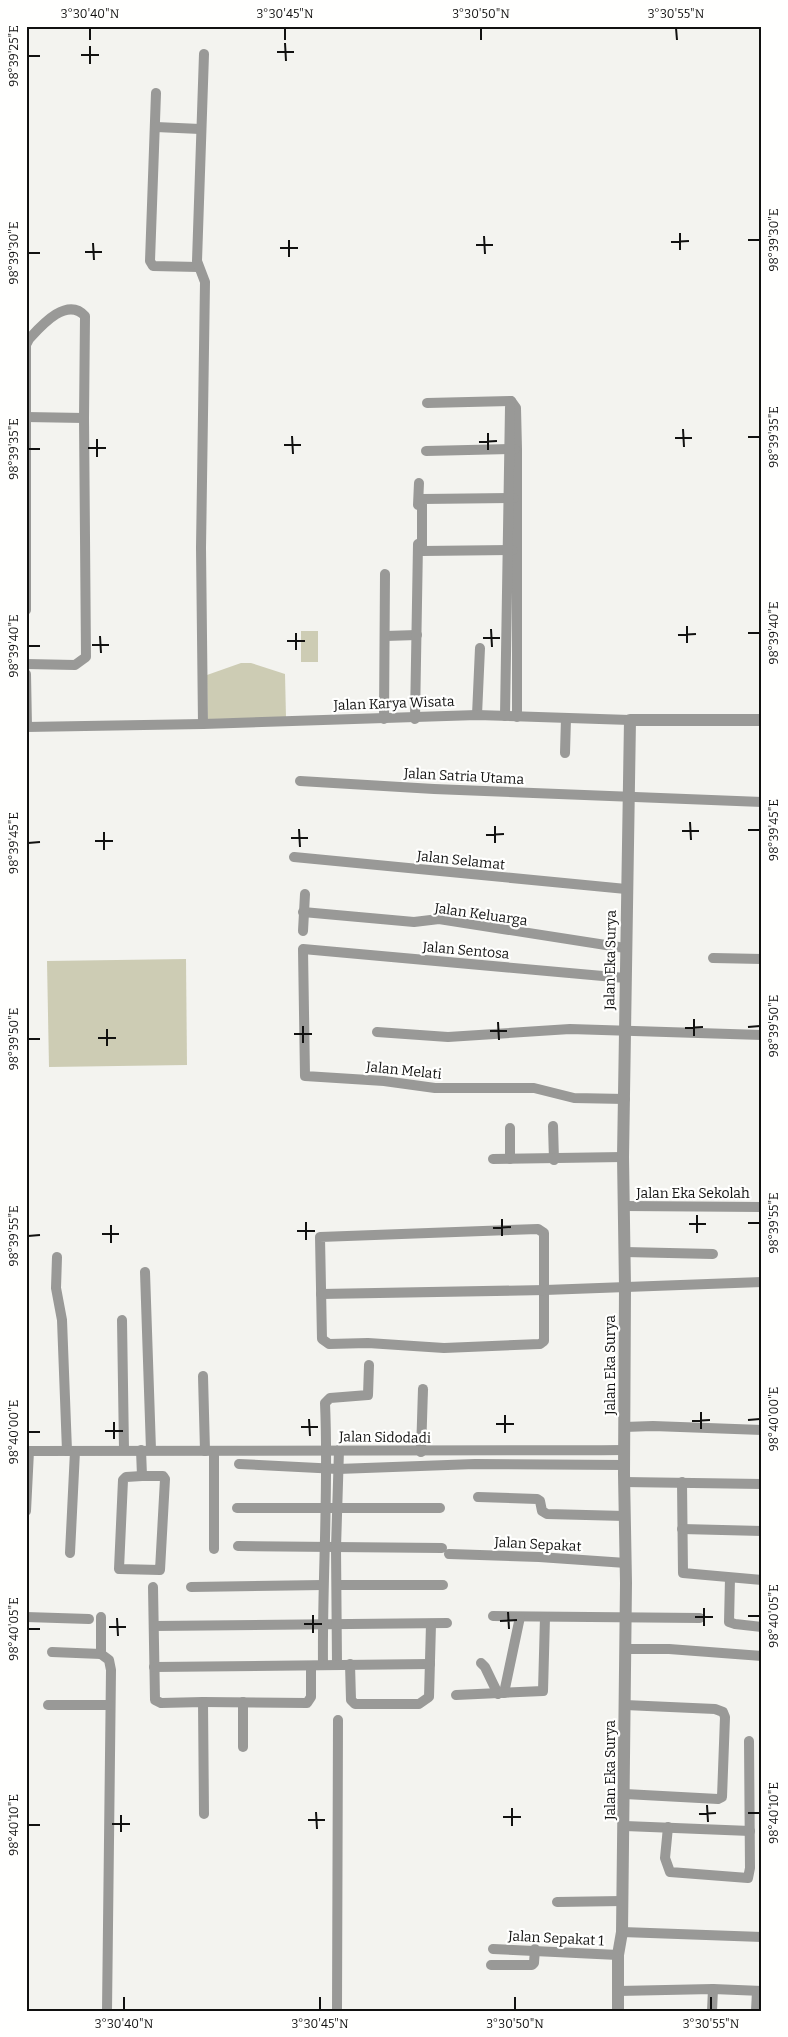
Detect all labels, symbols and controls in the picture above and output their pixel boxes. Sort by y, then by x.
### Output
text: 3°30'40"N [61,7,120,21]
text: 3°30'45"N [256,7,314,21]
text: 3°30'50"N [452,7,510,21]
text: 3°30'55"N [648,7,705,21]
text: 98°39'25"E [7,25,21,87]
text: 98°39'30"E [767,209,781,271]
text: 98°39'30"E [7,222,21,284]
text: 98°39'35"E [767,406,781,468]
text: 98°39'35"E [7,418,21,480]
text: 98°39'40"E [767,601,781,665]
text: 98°39'40"E [7,614,21,678]
street label: Jalan Karya Wisata [332,693,455,714]
street label: Jalan Satria Utama [402,765,525,788]
text: 98°39'45"E [767,799,781,861]
text: 98°39'45"E [7,812,21,874]
street label: Jalan Selamat [415,847,506,874]
street label: Jalan Keluarga [432,899,529,929]
street label: Jalan Eka Surya [601,910,620,1011]
street label: Jalan Sentosa [421,938,510,963]
text: 98°39'50"E [767,995,781,1057]
text: 98°39'50"E [7,1008,21,1070]
street label: Jalan Melati [364,1058,443,1083]
street label: Jalan Eka Sekolah [635,1185,750,1202]
text: 98°39'55"E [767,1192,781,1254]
text: 98°39'55"E [7,1205,21,1267]
street label: Jalan Eka Surya [602,1315,619,1416]
text: 98°40'00"E [767,1387,781,1451]
text: 98°40'00"E [7,1400,21,1464]
street label: Jalan Sidodadi [338,1428,431,1447]
street label: Jalan Sepakat [493,1534,582,1555]
text: 98°40'05"E [767,1584,781,1648]
text: 98°40'05"E [7,1597,21,1661]
street label: Jalan Eka Surya [602,1720,619,1821]
text: 98°40'10"E [767,1782,781,1844]
text: 98°40'10"E [7,1794,21,1856]
street label: Jalan Sepakat 1 [507,1927,605,1950]
text: 3°30'40"N [95,2017,154,2031]
text: 3°30'45"N [291,2017,349,2031]
text: 3°30'50"N [486,2017,544,2031]
text: 3°30'55"N [683,2017,740,2031]

